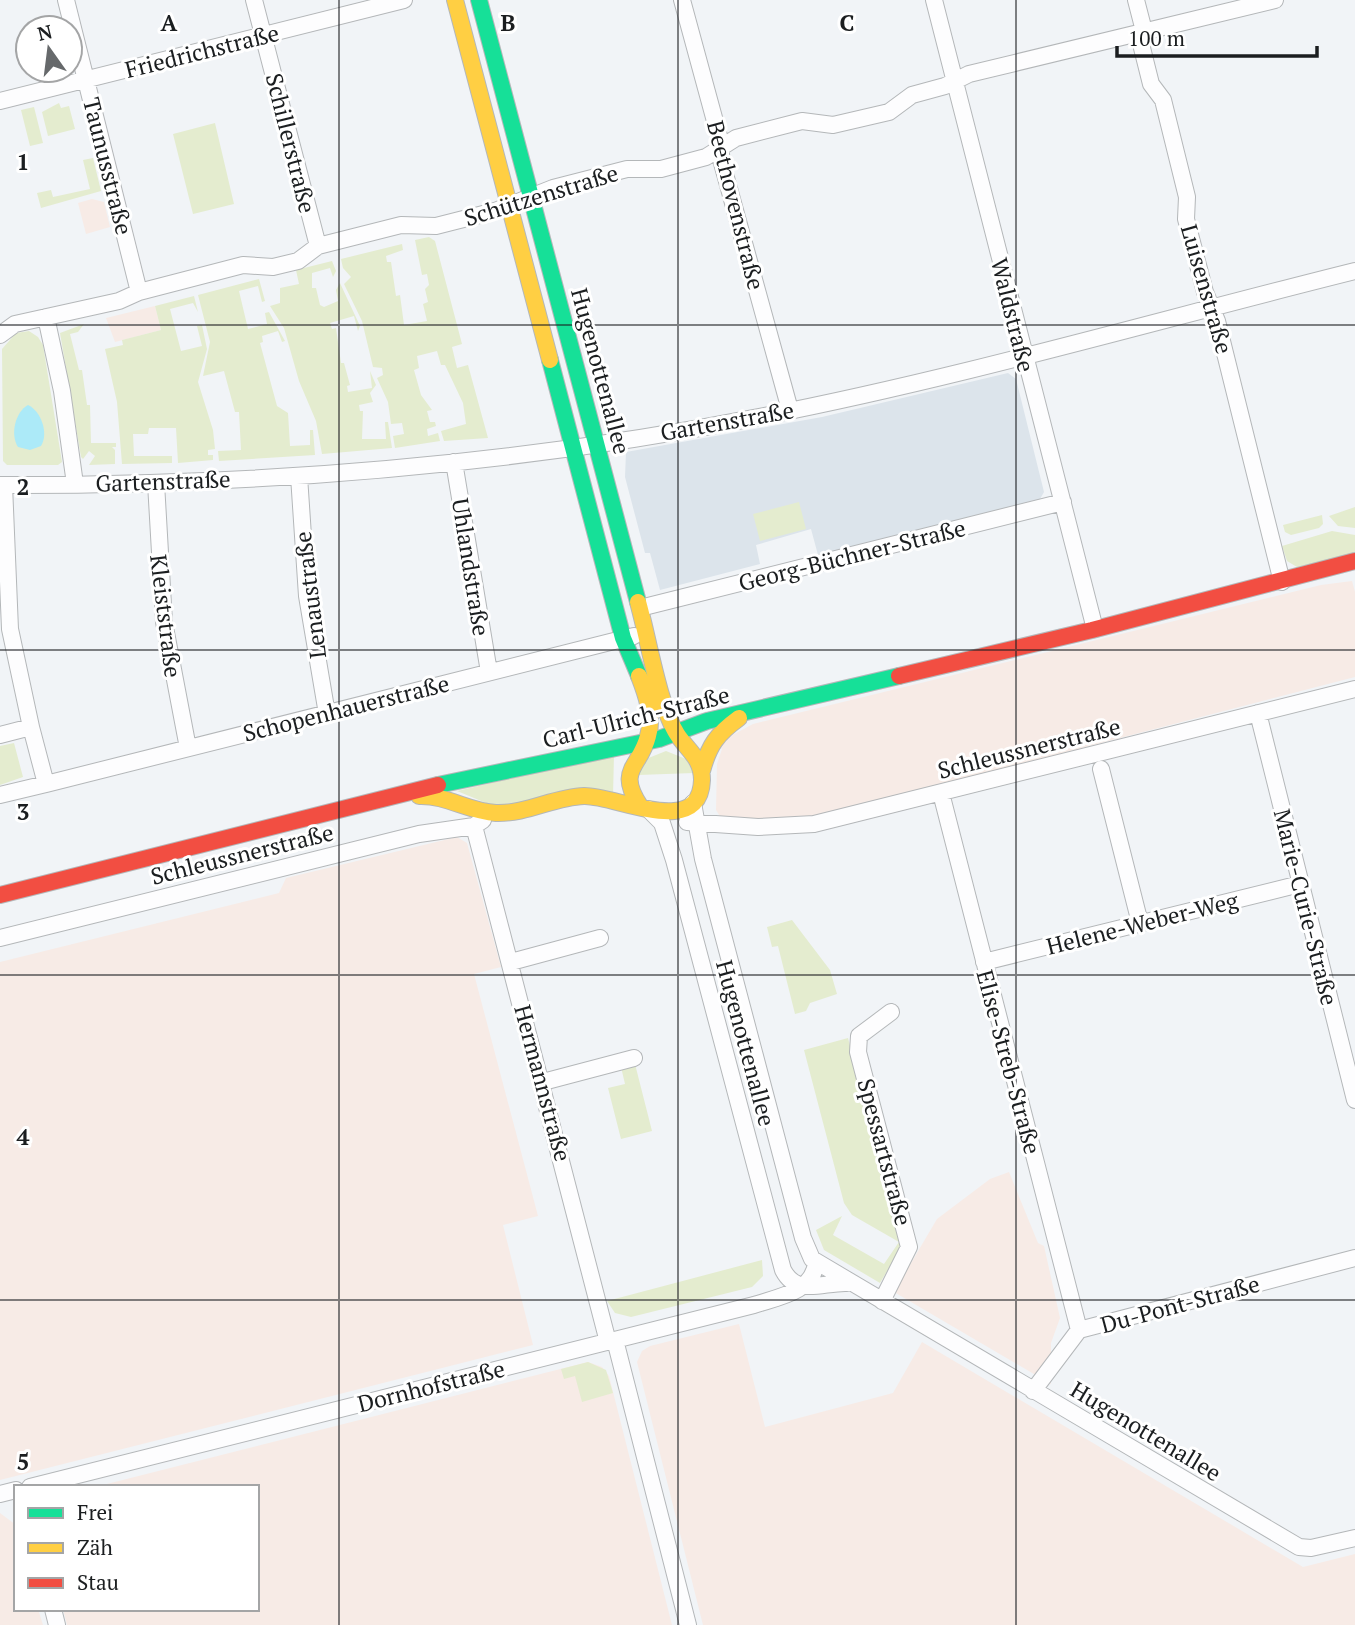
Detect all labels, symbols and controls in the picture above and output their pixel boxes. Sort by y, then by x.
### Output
text: A [161,7,178,38]
text: B [501,7,516,38]
text: C [840,7,855,38]
north arrow [14,14,84,84]
scale bar [1117,14,1316,58]
street label: Friedrichstraße [122,17,282,85]
text: N [35,18,55,46]
text: 100 m [1128,24,1185,52]
street label: Schillerstraße [259,70,323,216]
street label: Taunusstraße [76,94,140,238]
street label: Beethovenstraße [700,117,772,293]
text: 1 [17,146,30,177]
street label: Schützenstraße [460,157,622,233]
street label: Luisenstraße [1174,221,1240,357]
street label: Waldstraße [984,255,1042,375]
street label: Hugenottenallee [564,285,638,457]
street label: Gartenstraße [658,394,796,448]
street label: Gartenstraße [95,463,231,499]
text: 2 [17,471,30,502]
street label: Uhlandstraße [445,496,497,638]
street label: Georg-Büchner-Straße [735,512,969,598]
street label: Lenaustraße [287,530,333,660]
street label: Kleiststraße [143,553,189,679]
street label: Schopenhauerstraße [240,667,452,749]
street label: Carl-Ulrich-Straße [539,679,733,755]
street label: Schleussnerstraße [934,710,1124,786]
text: 3 [17,796,30,827]
street label: Marie-Curie-Straße [1267,806,1345,1008]
street label: Schleussnerstraße [147,816,337,892]
street label: Helene-Weber-Weg [1043,884,1242,962]
street label: Hugenottenallee [709,957,783,1129]
street label: Elise-Streb-Straße [969,966,1049,1158]
street label: Hermannstraße [507,1001,579,1165]
street label: Spessartstraße [850,1075,920,1229]
text: 4 [17,1121,30,1152]
street label: Du-Pont-Straße [1097,1268,1263,1340]
street label: Dornhofstraße [354,1353,508,1419]
street label: Hugenottenallee [1065,1374,1227,1488]
text: 5 [17,1446,30,1477]
legend [14,1485,259,1611]
text: Frei [77,1498,113,1526]
text: Zäh [77,1533,113,1561]
text: Stau [77,1568,119,1596]

